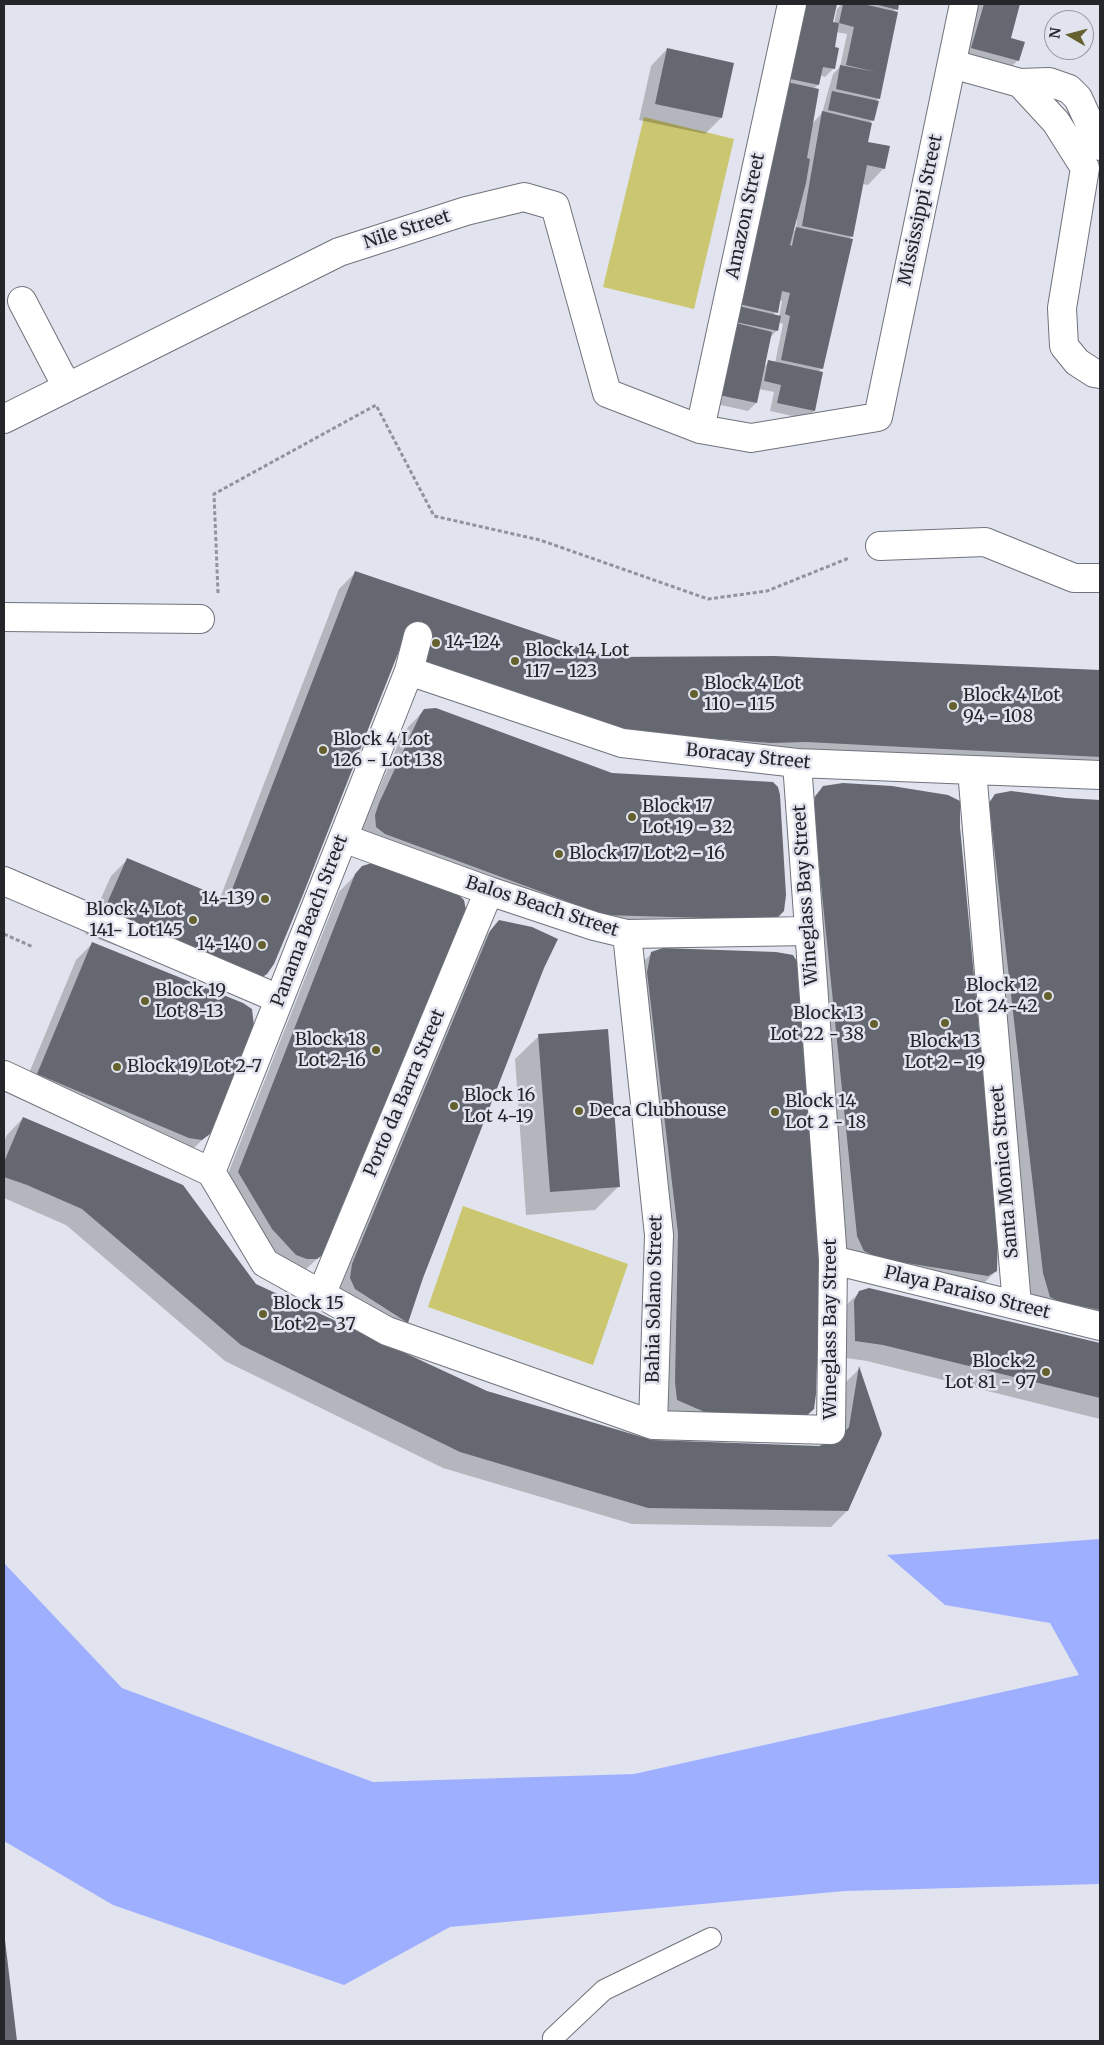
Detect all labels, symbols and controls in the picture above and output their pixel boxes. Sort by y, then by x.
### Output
north arrow [1044,10,1094,60]
text: N [1045,26,1065,40]
street label: Mississippi Street [894,133,948,287]
street label: Amazon Street [722,151,770,281]
street label: Nile Street [361,206,453,254]
place label: 14-124 [446,632,501,654]
marker: 14-124 [430,637,442,649]
place label: Block 14 Lot 117 - 123 [525,640,629,682]
marker: Block 14 Lot 117 - 123 [509,655,521,667]
place label: Block 4 Lot 110 - 115 [704,673,801,716]
place label: Block 4 Lot 94 - 108 [963,685,1060,728]
marker: Block 4 Lot 110 - 115 [688,688,700,700]
marker: Block 4 Lot 94 - 108 [947,700,959,712]
place label: Block 4 Lot 126 - Lot 138 [333,729,443,772]
street label: Boracay Street [685,740,811,774]
marker: Block 4 Lot 126 - Lot 138 [317,744,329,756]
place label: Block 17 Lot 19 - 32 [642,796,733,839]
street label: Wineglass Bay Street [789,804,823,986]
marker: Block 17 Lot 19 - 32 [626,811,638,823]
street label: Panama Beach Street [267,832,353,1010]
place label: Block 17 Lot 2 - 16 [569,843,725,865]
marker: Block 17 Lot 2 - 16 [553,848,565,860]
street label: Balos Beach Street [463,872,621,942]
place label: 14-139 [201,888,255,910]
marker: 14-139 [259,893,271,905]
place label: Block 4 Lot 141- Lot145 [86,899,183,942]
marker: Block 4 Lot 141- Lot145 [187,914,199,926]
place label: 14-140 [197,934,252,956]
marker: 14-140 [256,939,268,951]
place label: Block 12 Lot 24-42 [954,975,1038,1018]
place label: Block 19 Lot 8-13 [155,980,226,1022]
marker: Block 12 Lot 24-42 [1042,990,1054,1002]
marker: Block 19 Lot 8-13 [139,995,151,1007]
place label: Block 13 Lot 22 - 38 [770,1003,864,1046]
street label: Porto da Barra Street [360,1006,450,1180]
marker: Block 13 Lot 2 - 19 [939,1017,951,1029]
marker: Block 13 Lot 22 - 38 [868,1018,880,1030]
place label: Block 18 Lot 2-16 [295,1029,366,1072]
place label: Block 13 Lot 2 - 19 [905,1031,985,1074]
marker: Block 18 Lot 2-16 [370,1044,382,1056]
place label: Block 19 Lot 2-7 [127,1056,262,1078]
marker: Block 19 Lot 2-7 [111,1061,123,1073]
place label: Block 16 Lot 4-19 [464,1085,535,1128]
street label: Santa Monica Street [987,1085,1023,1259]
place label: Block 14 Lot 2 - 18 [785,1091,866,1134]
marker: Block 16 Lot 4-19 [448,1100,460,1112]
place label: Deca Clubhouse [589,1100,726,1122]
marker: Deca Clubhouse [573,1105,585,1117]
marker: Block 14 Lot 2 - 18 [769,1106,781,1118]
street label: Bahia Solano Street [643,1215,667,1383]
street label: Wineglass Bay Street [820,1238,842,1420]
street label: Playa Paraiso Street [882,1262,1052,1324]
place label: Block 15 Lot 2 - 37 [273,1293,356,1336]
marker: Block 15 Lot 2 - 37 [257,1308,269,1320]
place label: Block 2 Lot 81 - 97 [945,1351,1036,1394]
marker: Block 2 Lot 81 - 97 [1040,1366,1052,1378]

